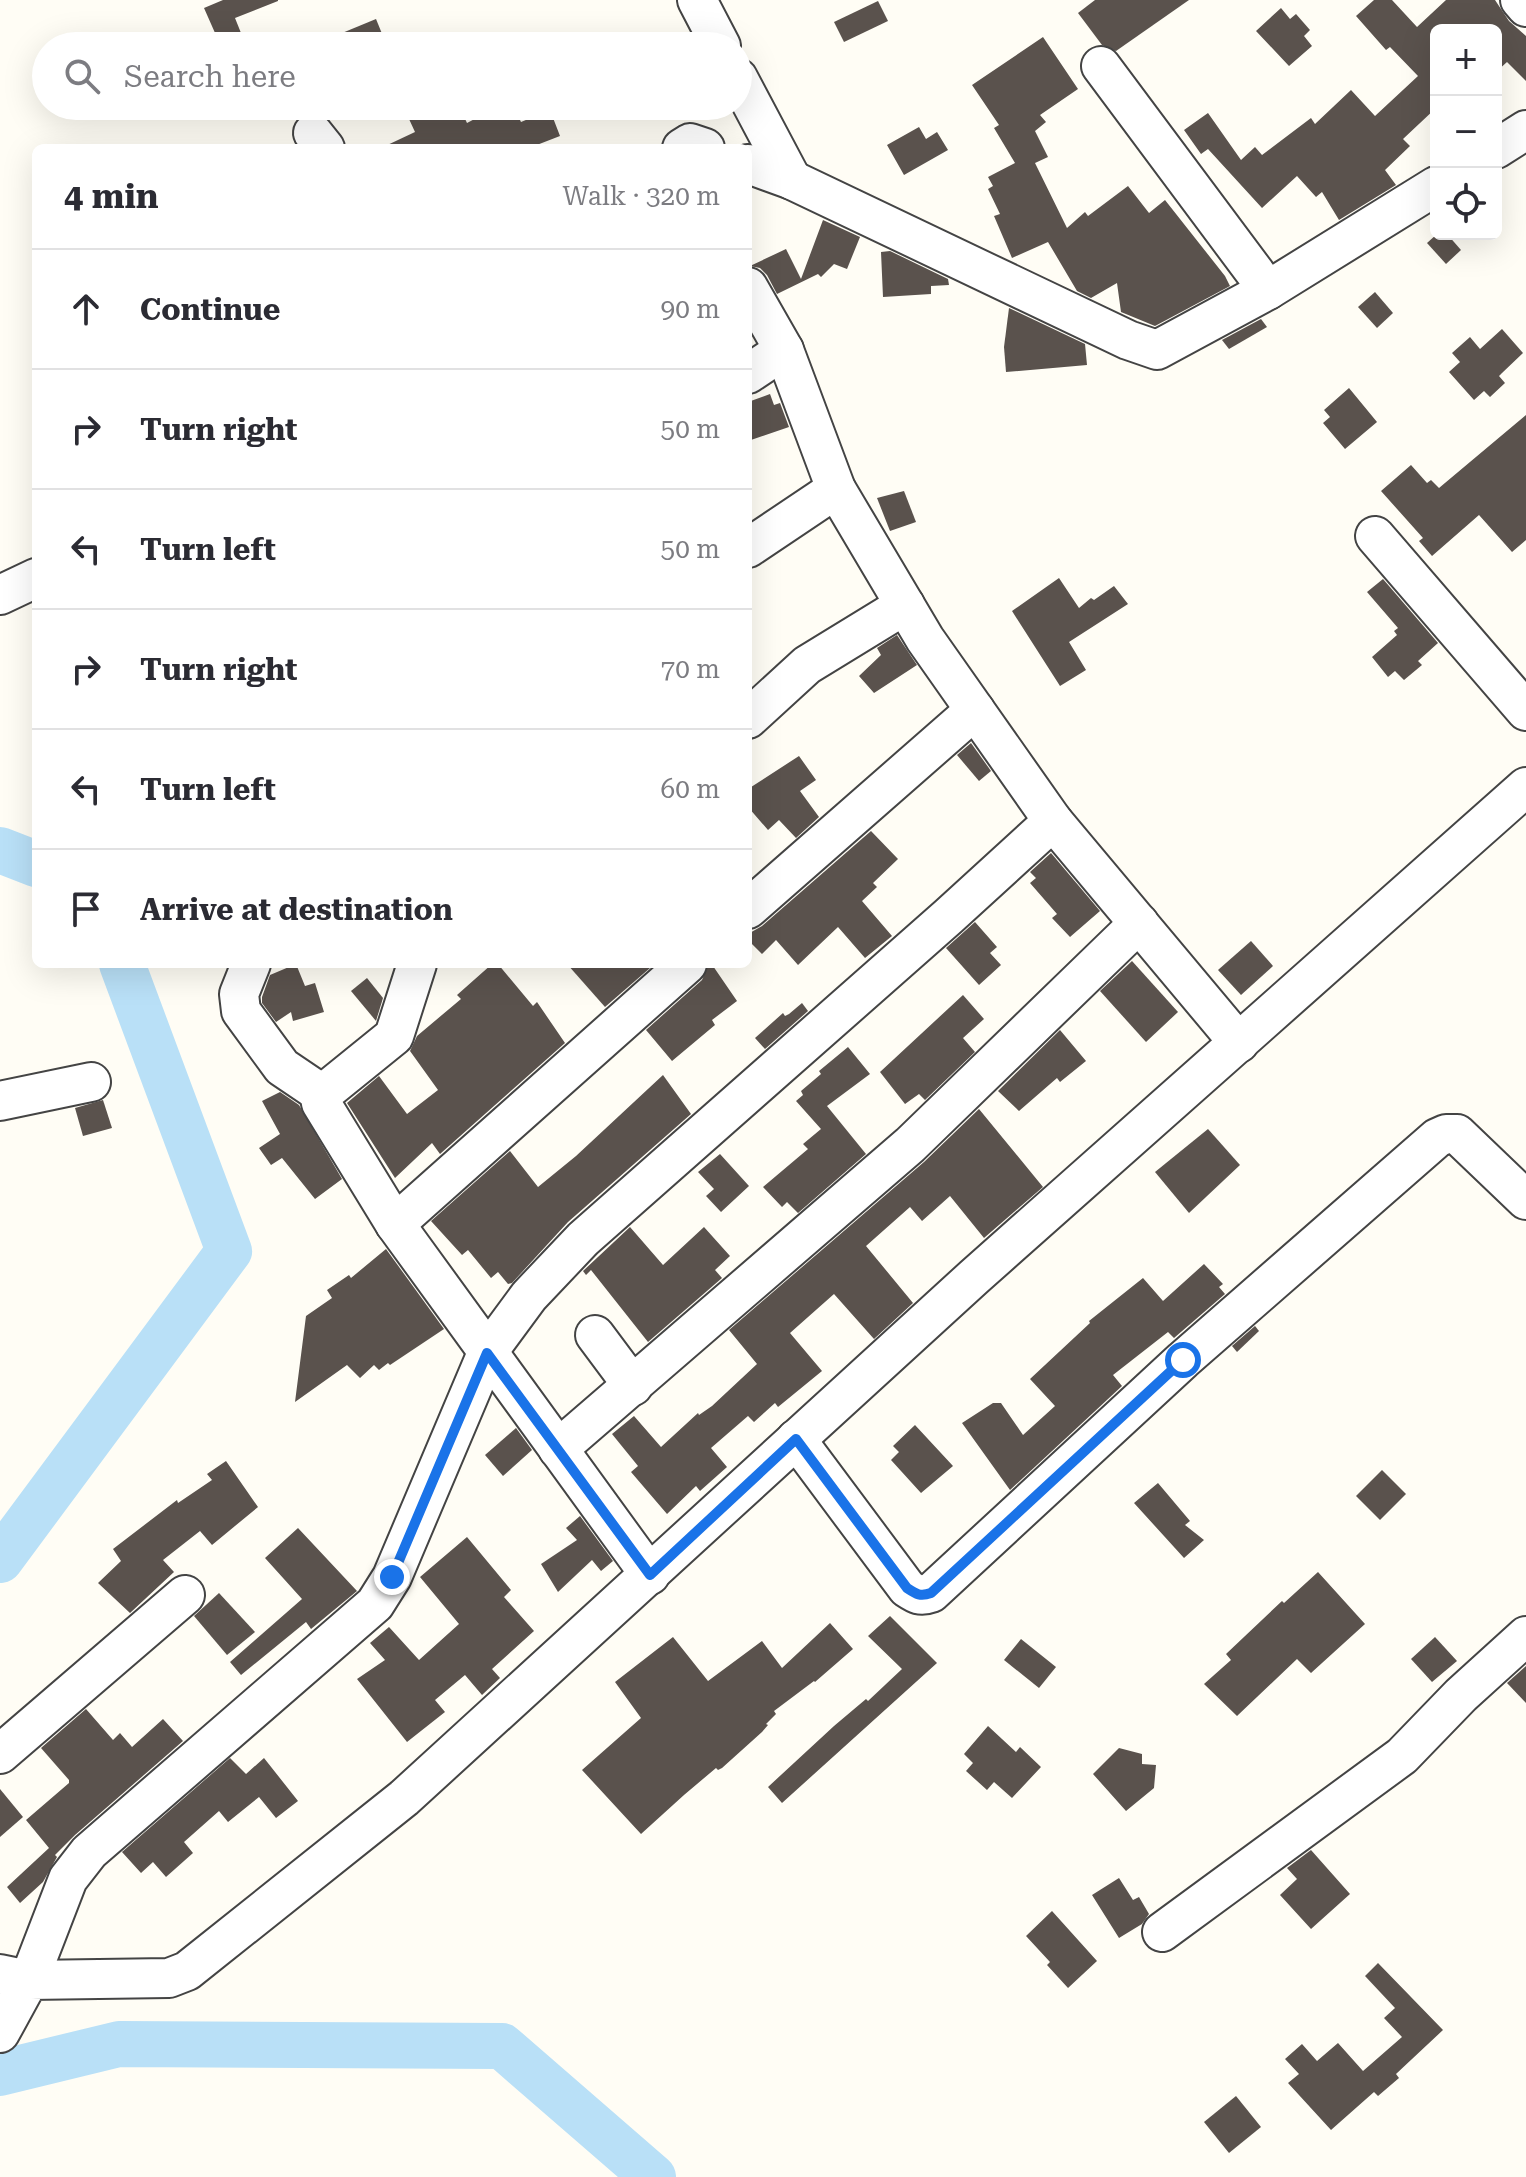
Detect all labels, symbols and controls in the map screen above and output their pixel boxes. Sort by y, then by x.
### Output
map controls [1430,24,1502,240]
button: + [1430,24,1502,96]
search box [32,32,752,120]
icon: search [60,54,104,98]
text: Search here [124,59,296,94]
button: − [1430,96,1502,168]
button: locate [1430,168,1502,240]
text: 4 min [64,176,159,216]
text: Walk · 320 m [562,181,720,211]
icon: ahead [64,287,108,331]
text: Continue [140,292,280,327]
text: 90 m [661,294,720,324]
icon: right [64,407,108,451]
text: Turn right [140,412,297,447]
text: 50 m [661,414,720,444]
icon: left [64,527,108,571]
text: Turn left [140,532,276,567]
text: 50 m [661,534,720,564]
icon: right [64,647,108,691]
text: Turn right [140,652,297,687]
text: 70 m [661,654,720,684]
icon: left [64,767,108,811]
text: Turn left [140,772,276,807]
text: 60 m [661,774,720,804]
icon: arrive [64,887,108,931]
text: Arrive at destination [140,892,453,927]
route start [1165,1342,1201,1378]
route end [374,1559,410,1595]

